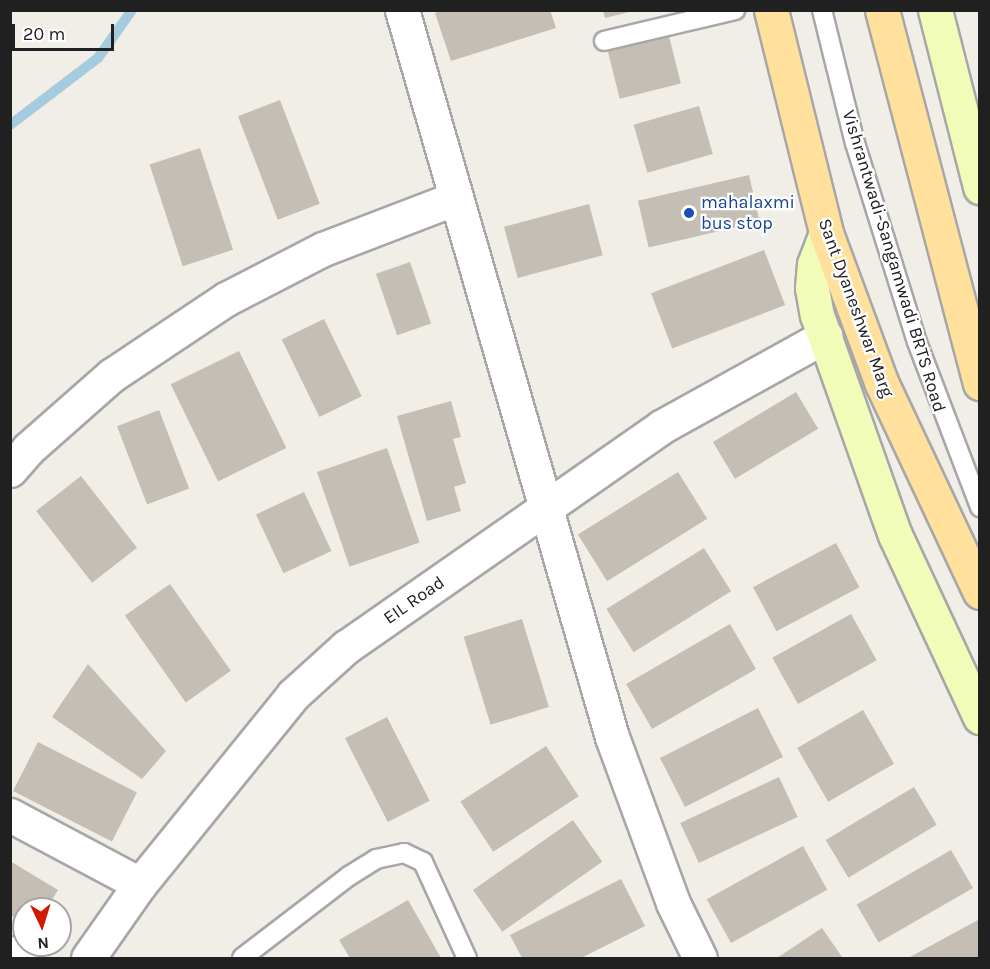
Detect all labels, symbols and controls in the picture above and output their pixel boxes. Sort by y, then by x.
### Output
scale bar [15,12,117,50]
text: 20 m [23,23,65,45]
street label: Vishrantwadi-Sangamwadi BRTS Road [838,107,950,415]
place label: mahalaxmi bus stop [701,192,795,234]
marker: mahalaxmi bus stop [682,206,696,220]
street label: Sant Dyaneshwar Marg [814,216,898,400]
street label: EIL Road [379,571,449,629]
north arrow [12,897,72,957]
text: N [37,934,50,953]

